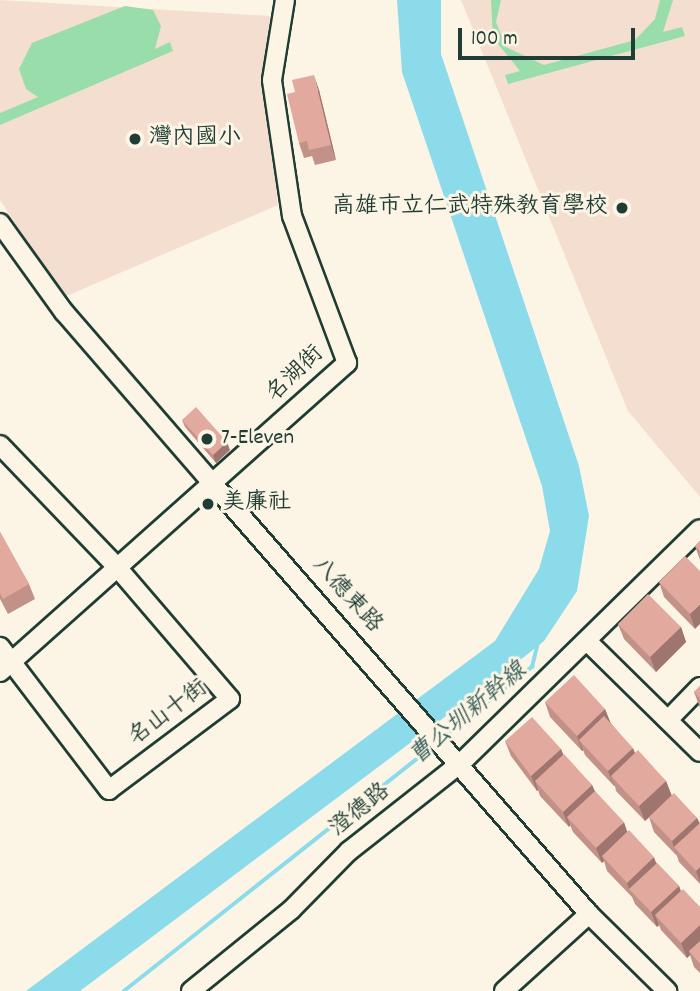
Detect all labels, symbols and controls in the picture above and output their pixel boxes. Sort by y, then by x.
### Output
scale bar [462,14,639,58]
text: 100 m [471,25,518,55]
place label: 灣內國小 [149,125,241,153]
marker: 灣內國小 [127,131,143,147]
place label: 高雄市立仁武特殊教育學校 [332,194,608,222]
marker: 高雄市立仁武特殊教育學校 [614,200,630,216]
street label: 名湖街 [262,341,330,409]
place label: 7-Eleven [221,425,294,453]
marker: 7-Eleven [199,431,215,447]
place label: 美廉社 [222,490,291,518]
marker: 美廉社 [200,496,216,512]
street label: 八德東路 [305,553,387,639]
water label: 曹公圳新幹線 [405,658,533,772]
street label: 名山十街 [124,675,214,753]
street label: 澄德路 [326,779,396,843]

